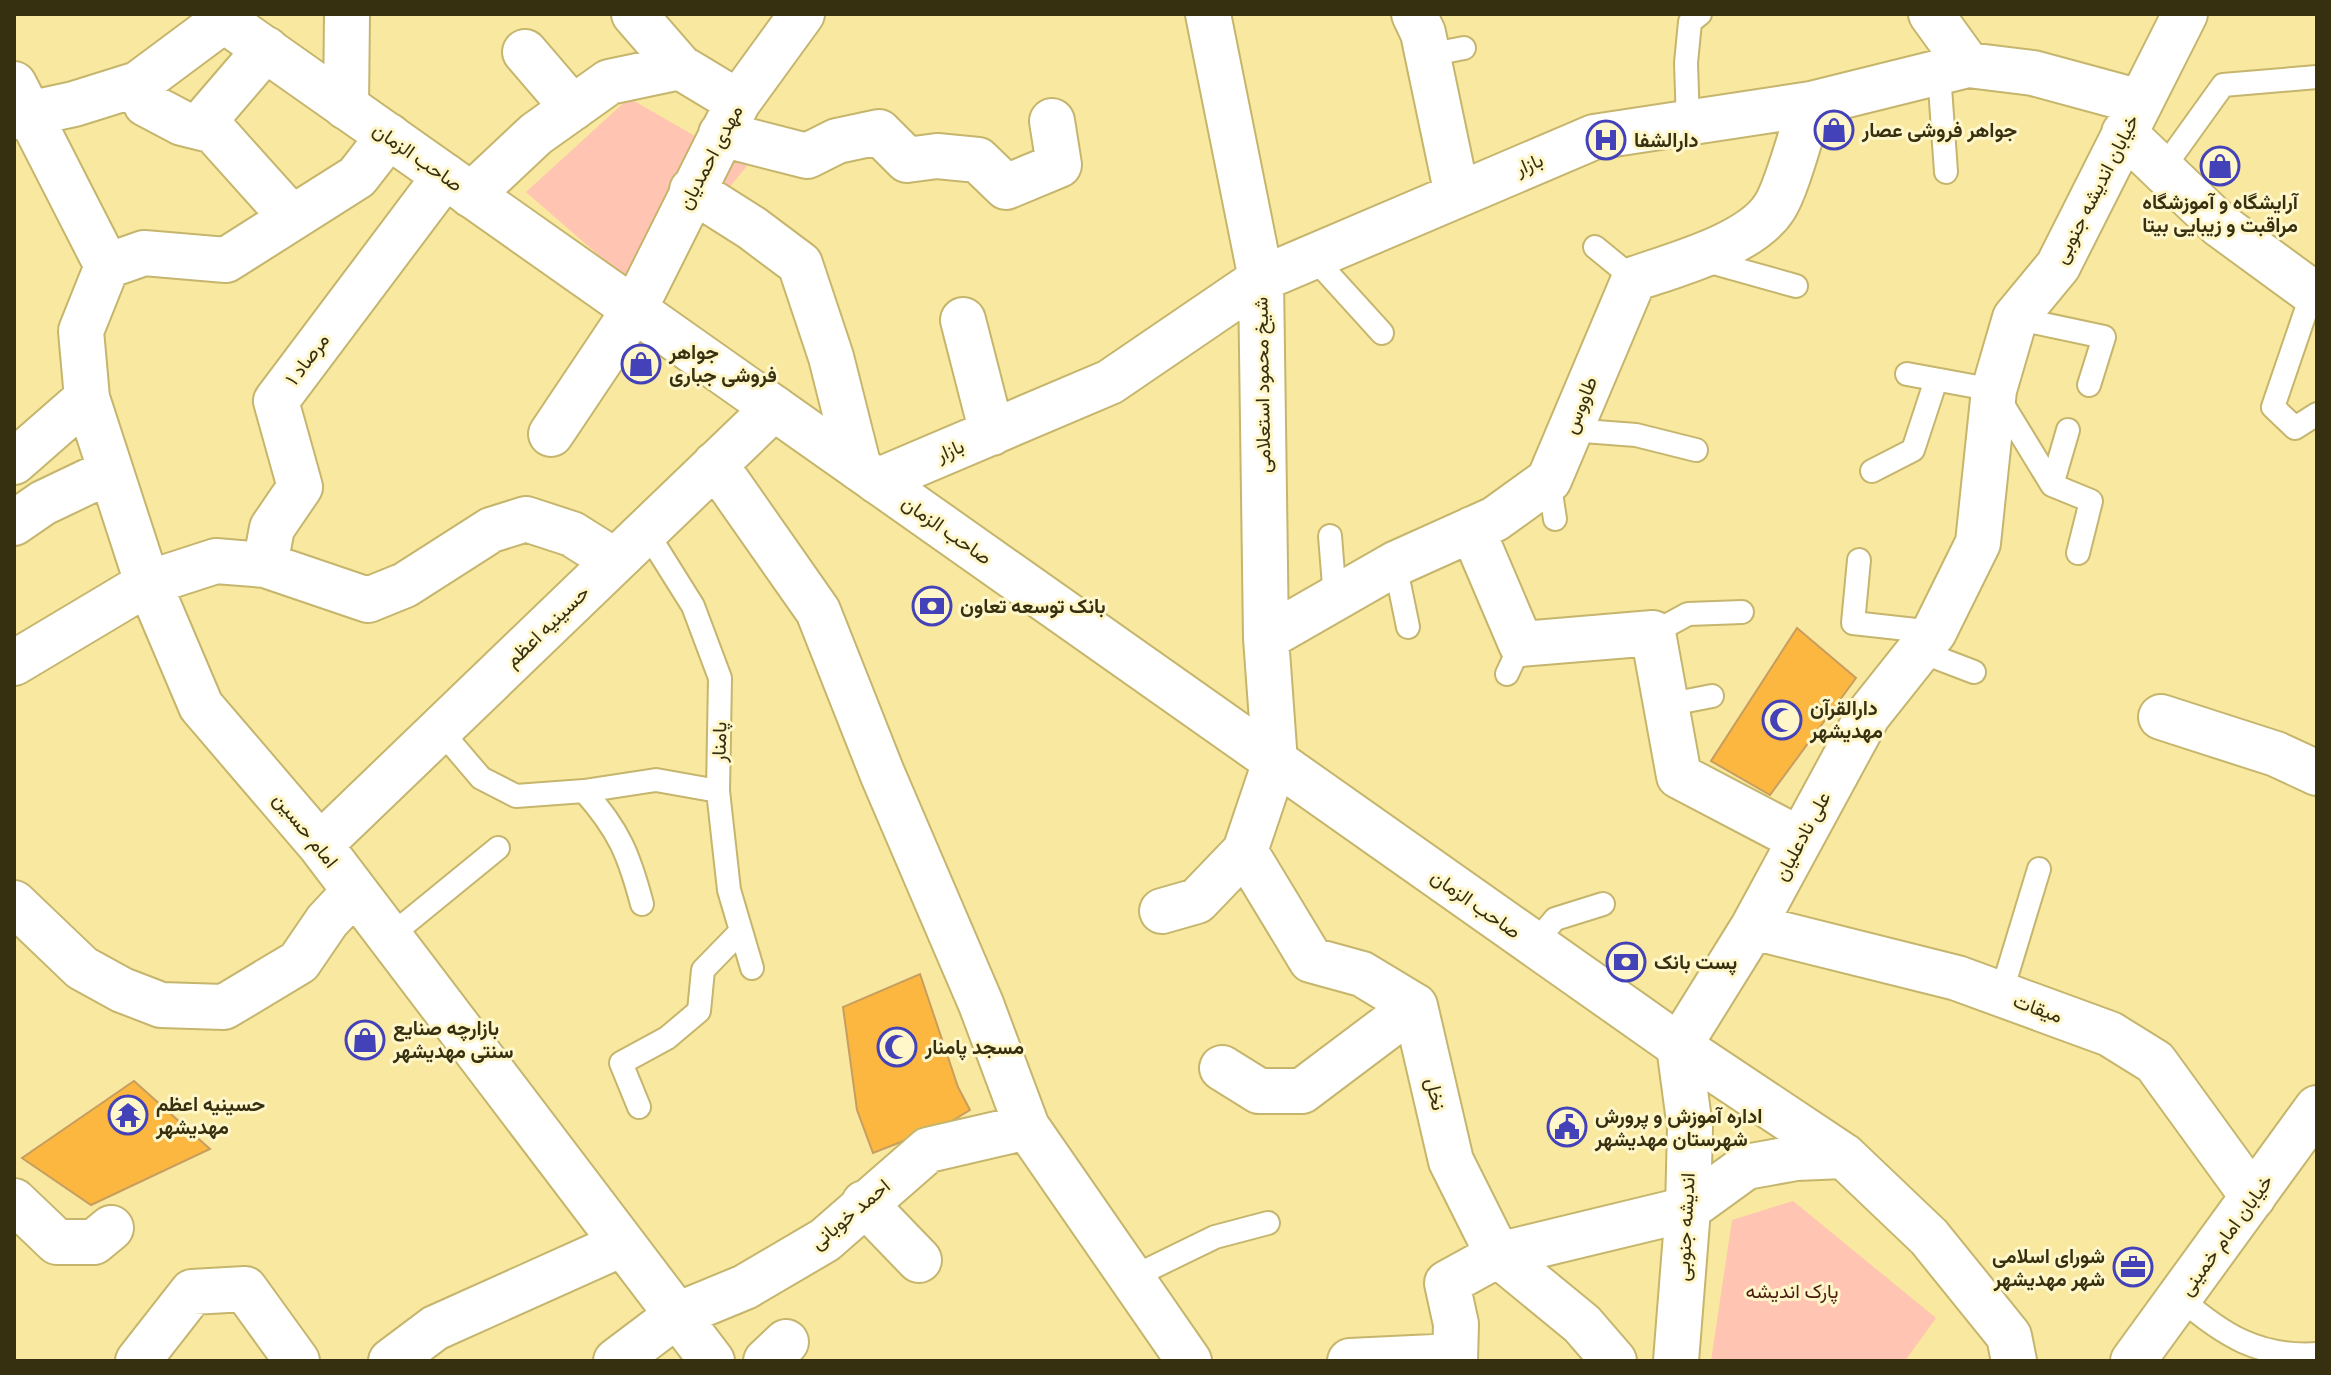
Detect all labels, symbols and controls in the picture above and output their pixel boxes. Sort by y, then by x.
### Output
street label: مهدی احمدیان [672,101,748,214]
shop icon: جواهر فروشی عصار [1813,109,1855,151]
street label: خیابان اندیشه جنوبی [2048,111,2145,268]
street label: صاحب الزمان [368,117,468,198]
place label: جواهر فروشی عصار [1861,118,2017,143]
hospital icon: دارالشفا [1585,119,1627,161]
place label: دارالشفا [1634,128,1699,153]
shop icon: آرایشگاه و آموزشگاه مراقبت و زیبایی بیتا [2199,145,2241,187]
street label: بازار [1510,147,1547,182]
place label: آرایشگاه و آموزشگاه مراقبت و زیبایی بیتا [2142,190,2300,238]
street label: شیخ محمود استعلامی [1248,297,1278,473]
street label: مرصاد ۱ [280,328,335,390]
place label: جواهر فروشی جباری [668,340,777,388]
shop icon: جواهر فروشی جباری [620,343,662,385]
street label: طاووس [1558,373,1603,438]
street label: بازار [931,433,968,468]
street label: صاحب الزمان [897,490,997,571]
street label: حسینیه اعظم [500,580,595,673]
bank icon: بانک توسعه تعاون [911,585,953,627]
place label: بانک توسعه تعاون [960,594,1106,619]
place label: دارالقرآن مهدیشهر [1809,696,1883,744]
mosque icon: دارالقرآن مهدیشهر [1761,699,1803,741]
street label: پامنار [707,721,733,764]
street label: علی نادعلیان [1768,787,1836,885]
street label: امام حسین [268,788,344,873]
street label: صاحب الزمان [1426,864,1526,945]
bank icon: پست بانک [1605,941,1647,983]
place label: پست بانک [1654,950,1737,976]
street label: میقات [2010,988,2066,1028]
place label: بازارچه صنایع سنتی مهدیشهر [392,1016,514,1064]
shop icon: بازارچه صنایع سنتی مهدیشهر [344,1019,386,1061]
mosque icon: مسجد پامنار [876,1026,918,1068]
place label: مسجد پامنار [924,1035,1024,1061]
street label: نخل [1421,1075,1451,1113]
place label: حسینیه اعظم مهدیشهر [155,1092,265,1140]
temple icon: حسینیه اعظم مهدیشهر [107,1094,149,1136]
place label: اداره آموزش و پرورش شهرستان مهدیشهر [1594,1104,1762,1152]
public building icon: اداره آموزش و پرورش شهرستان مهدیشهر [1546,1106,1588,1148]
street label: خیابان امام خمینی [2174,1170,2279,1301]
street label: اندیشه جنوبی [1670,1172,1701,1282]
street label: احمد خوبانی [805,1174,895,1255]
place label: شورای اسلامی شهر مهدیشهر [1992,1244,2105,1292]
office icon: شورای اسلامی شهر مهدیشهر [2112,1246,2154,1288]
park label: پارک اندیشه [1745,1279,1839,1305]

